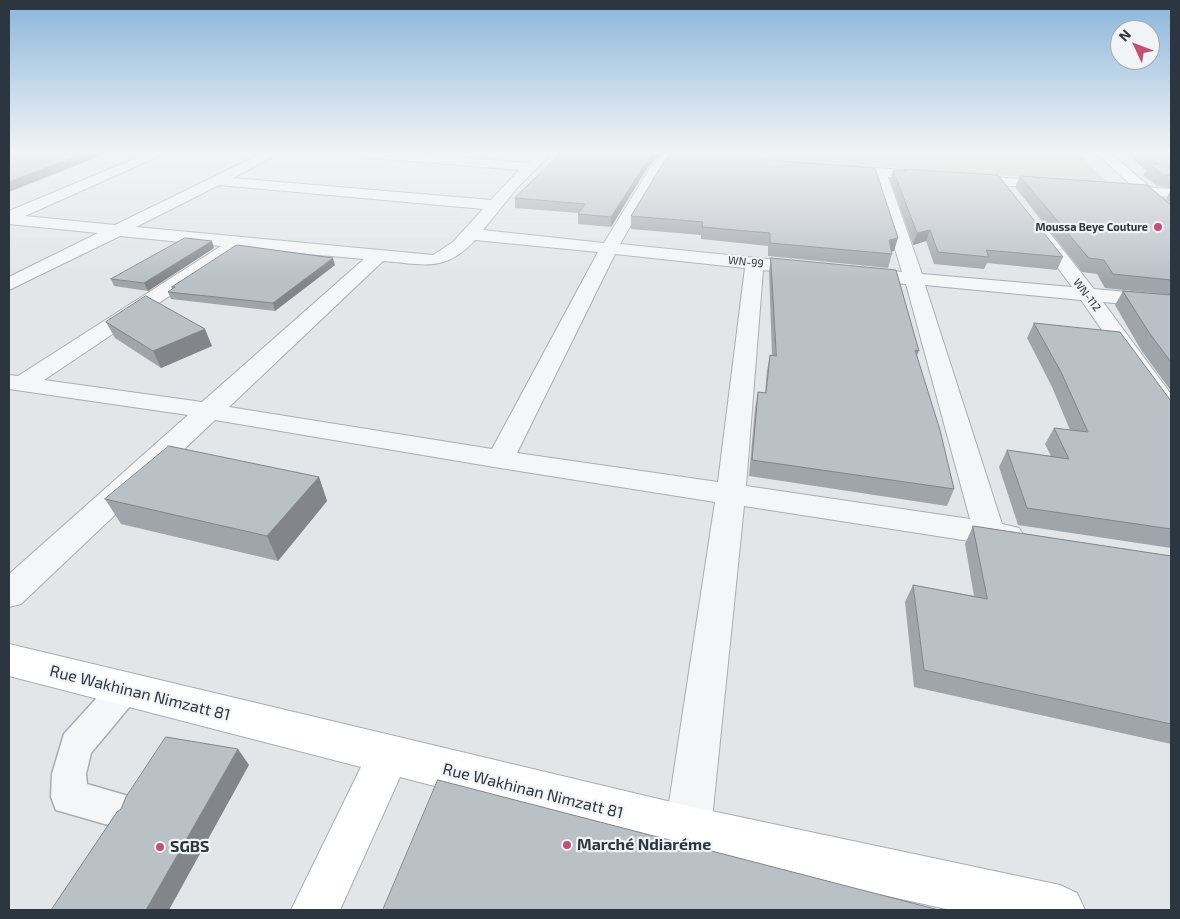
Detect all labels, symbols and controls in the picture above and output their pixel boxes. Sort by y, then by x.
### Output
north arrow [1110,20,1160,70]
text: N [1115,26,1134,45]
place label: Moussa Beye Couture [1035,220,1148,234]
marker: Moussa Beye Couture [1152,221,1164,233]
street label: WN-99 [728,254,764,270]
street label: WN-112 [1070,276,1104,314]
street label: Rue Wakhinan Nimzatt 81 [48,661,232,725]
street label: Rue Wakhinan Nimzatt 81 [441,759,625,823]
place label: Marché Ndiaréme [577,835,711,855]
place label: SGBS [170,837,209,857]
marker: Marché Ndiaréme [561,839,573,851]
marker: SGBS [154,841,166,853]

